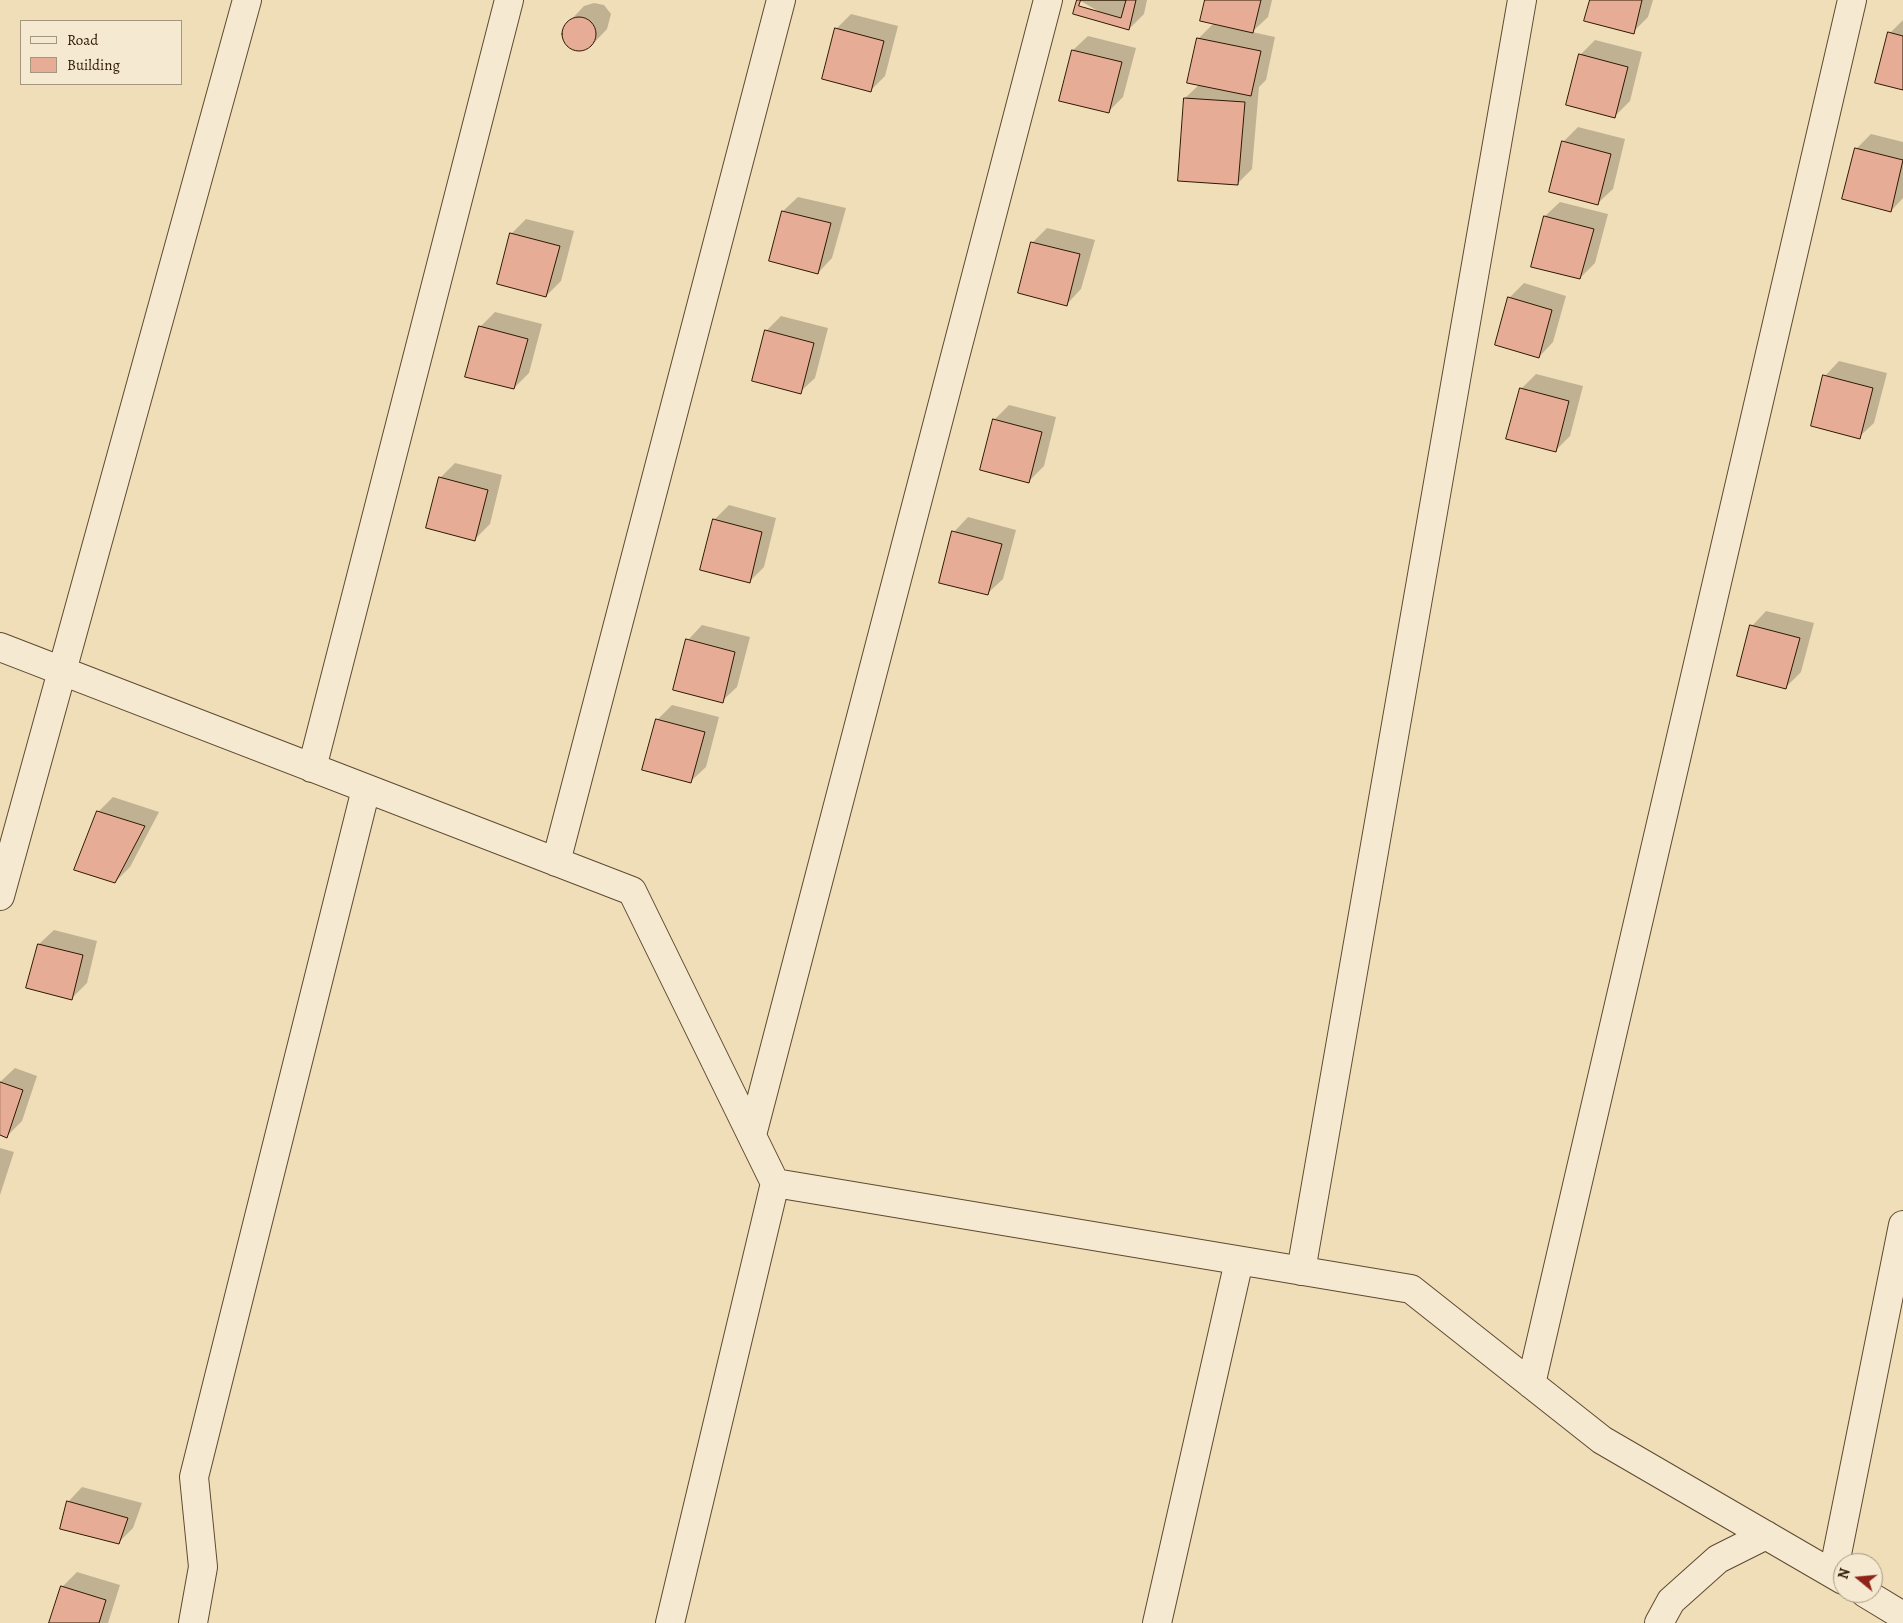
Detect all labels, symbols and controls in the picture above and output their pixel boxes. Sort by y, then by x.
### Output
legend [20,20,182,85]
text: Road [67,30,98,50]
text: Building [67,55,120,75]
north arrow [1833,1553,1883,1603]
text: N [1834,1566,1855,1581]

